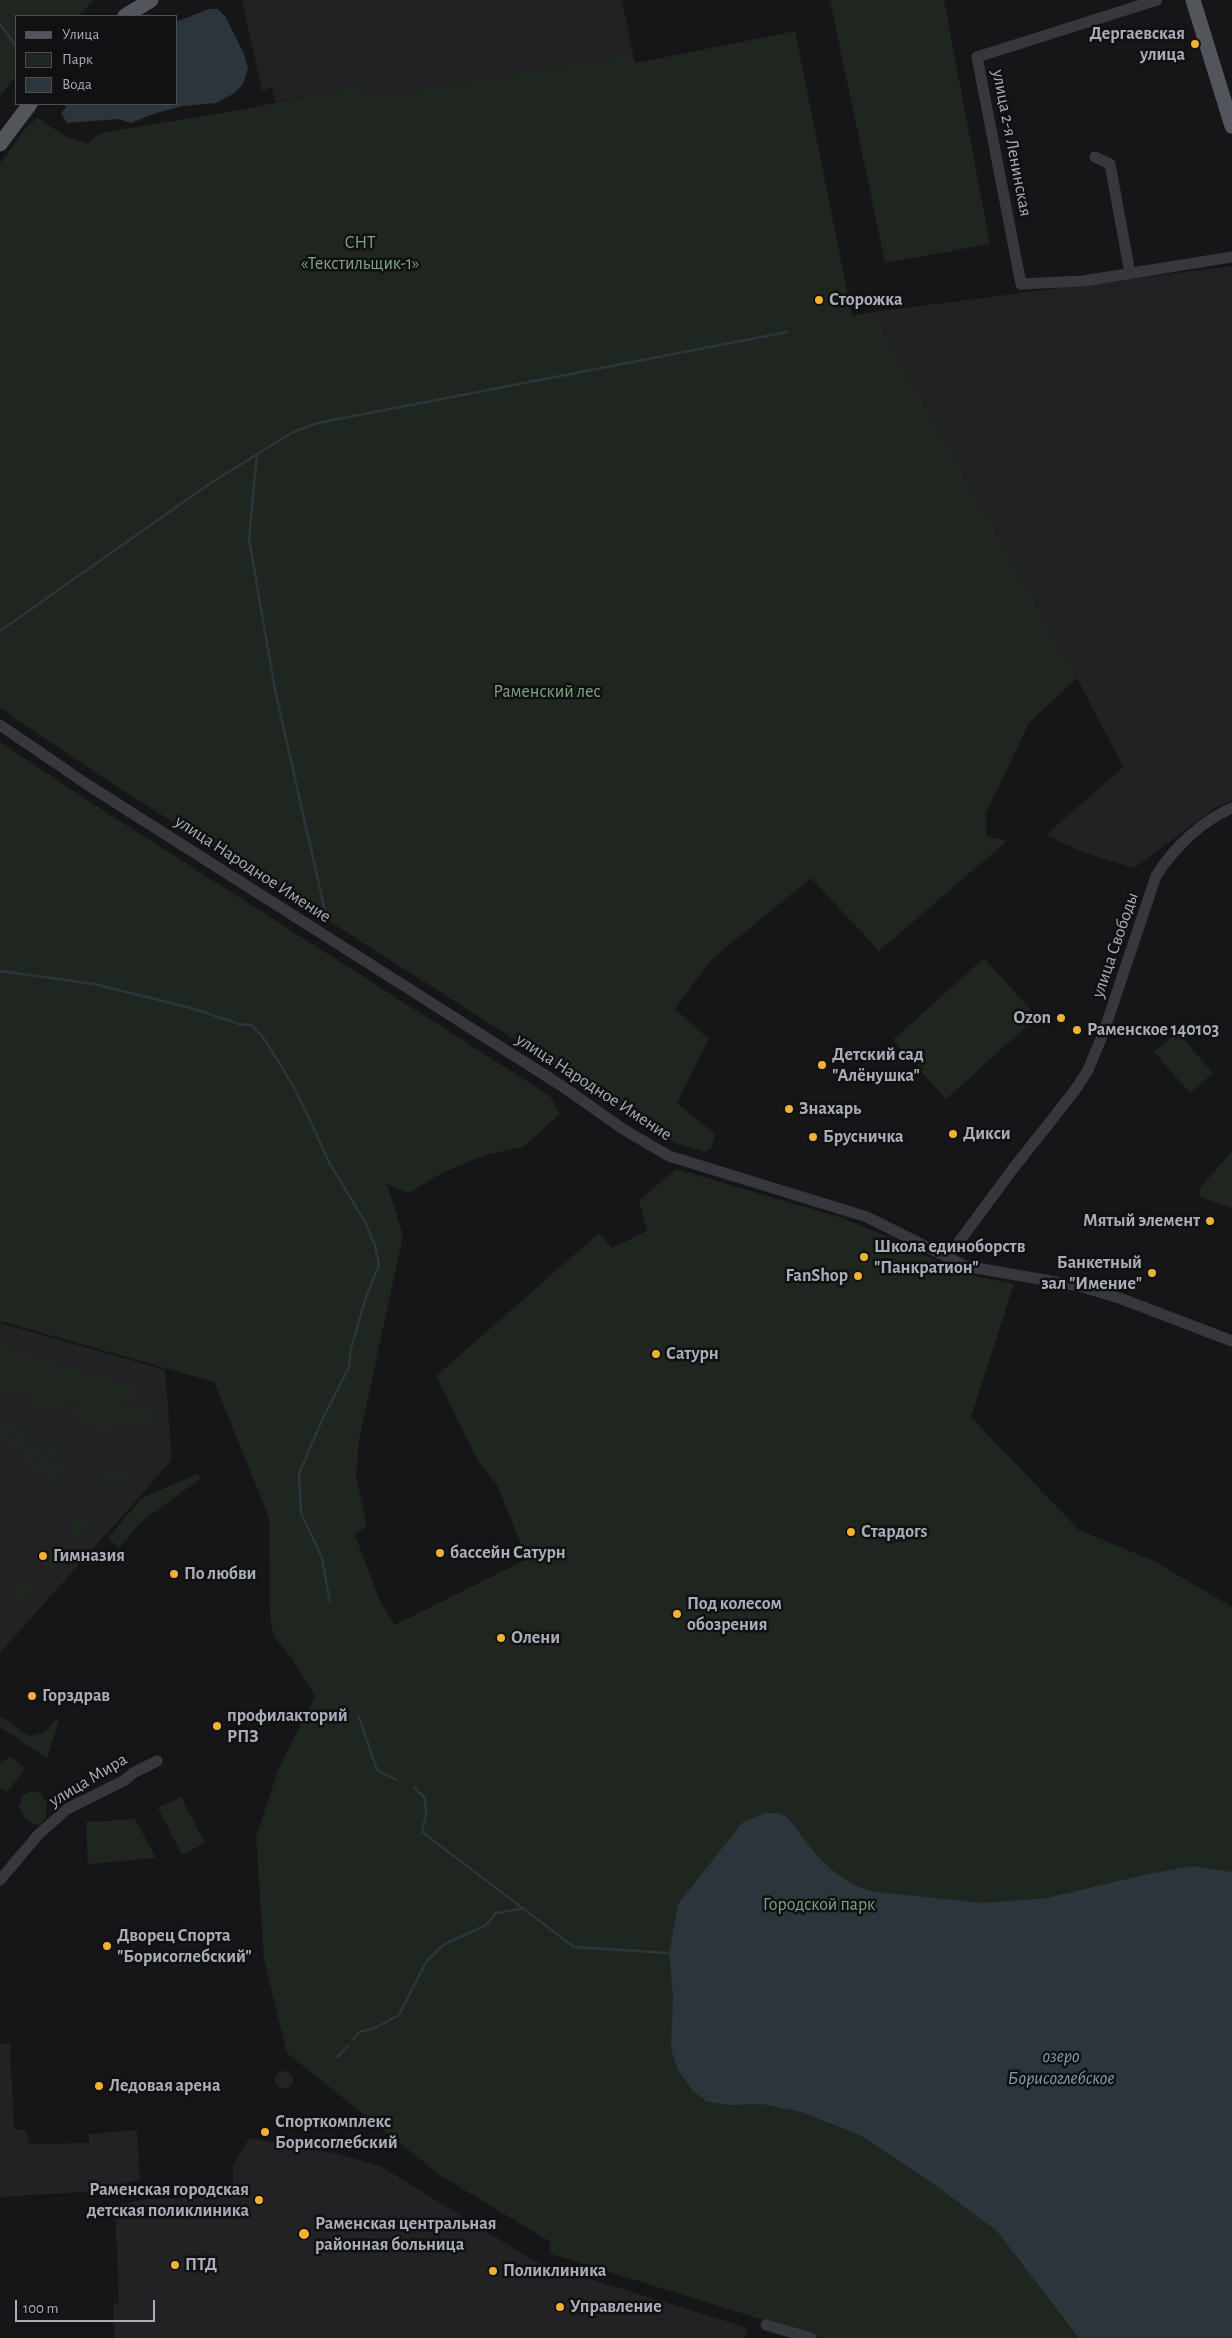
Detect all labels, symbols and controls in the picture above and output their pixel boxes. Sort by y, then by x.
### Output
legend [15,15,178,105]
place label: Дергаевская улица [1089,23,1185,66]
text: Улица [62,27,99,42]
marker: Дергаевская улица [1189,38,1201,50]
text: Парк [62,52,93,67]
street label: улица 2-я Ленинская [987,68,1037,218]
text: Вода [62,77,92,92]
park label: СНТ «Текстильщик-1» [301,232,419,274]
place label: Сторожка [829,289,902,311]
marker: Сторожка [813,294,825,306]
park label: Раменский лес [493,681,601,703]
street label: улица Народное Имение [171,810,335,928]
street label: улица Свободы [1087,889,1143,1001]
place label: Ozon [1014,1007,1051,1029]
marker: Ozon [1055,1012,1067,1024]
place label: Раменское 140103 [1087,1019,1219,1041]
marker: Раменское 140103 [1071,1024,1083,1036]
street label: улица Народное Имение [512,1028,676,1146]
place label: Детский сад "Алёнушка" [832,1044,924,1086]
marker: Детский сад "Алёнушка" [816,1059,828,1071]
place label: Знахарь [799,1098,861,1120]
marker: Знахарь [783,1103,795,1115]
place label: Дикси [963,1123,1011,1145]
place label: Брусничка [823,1126,904,1148]
marker: Дикси [947,1128,959,1140]
marker: Брусничка [807,1131,819,1143]
place label: Мятый элемент [1083,1210,1200,1232]
marker: Мятый элемент [1204,1215,1216,1227]
place label: Школа единоборств "Панкратион" [874,1236,1025,1278]
marker: Школа единоборств "Панкратион" [858,1251,870,1263]
place label: Банкетный зал "Имение" [1041,1252,1142,1294]
place label: FanShop [786,1265,848,1287]
marker: Банкетный зал "Имение" [1146,1267,1158,1279]
marker: FanShop [852,1270,864,1282]
place label: Сатурн [666,1343,719,1365]
marker: Сатурн [650,1348,662,1360]
place label: Стардогs [861,1521,927,1543]
marker: Стардогs [845,1526,857,1538]
place label: бассейн Сатурн [450,1542,566,1564]
place label: Гимназия [53,1545,125,1567]
marker: бассейн Сатурн [434,1547,446,1559]
marker: Гимназия [37,1550,49,1562]
place label: По любви [184,1563,256,1585]
marker: По любви [168,1568,180,1580]
place label: Под колесом обозрения [687,1593,782,1636]
marker: Под колесом обозрения [671,1608,683,1620]
place label: Олени [511,1627,560,1649]
marker: Олени [495,1632,507,1644]
place label: Горздрав [42,1685,110,1707]
marker: Горздрав [26,1690,38,1702]
place label: профилакторий РПЗ [227,1705,348,1748]
marker: профилакторий РПЗ [211,1720,223,1732]
street label: улица Мира [45,1748,131,1812]
park label: Городской парк [763,1894,875,1916]
place label: Дворец Спорта "Борисоглебский" [117,1925,252,1968]
marker: Дворец Спорта "Борисоглебский" [101,1940,113,1952]
water label: озеро Борисоглебское [1008,2045,1114,2089]
place label: Ледовая арена [109,2075,220,2097]
marker: Ледовая арена [93,2080,105,2092]
place label: Спорткомплекс Борисоглебский [275,2111,398,2154]
marker: Спорткомплекс Борисоглебский [259,2126,271,2138]
place label: Раменская городская детская поликлиника [87,2179,249,2222]
marker: Раменская городская детская поликлиника [253,2194,265,2206]
place label: Раменская центральная районная больница [315,2213,496,2256]
marker: Раменская центральная районная больница [297,2227,311,2241]
place label: ПТД [185,2254,217,2276]
marker: ПТД [169,2259,181,2271]
place label: Поликлиника [503,2260,606,2282]
marker: Поликлиника [487,2265,499,2277]
scale bar [18,2290,158,2322]
place label: Управление [570,2296,662,2318]
text: 100 m [23,2301,58,2316]
marker: Управление [554,2301,566,2313]

